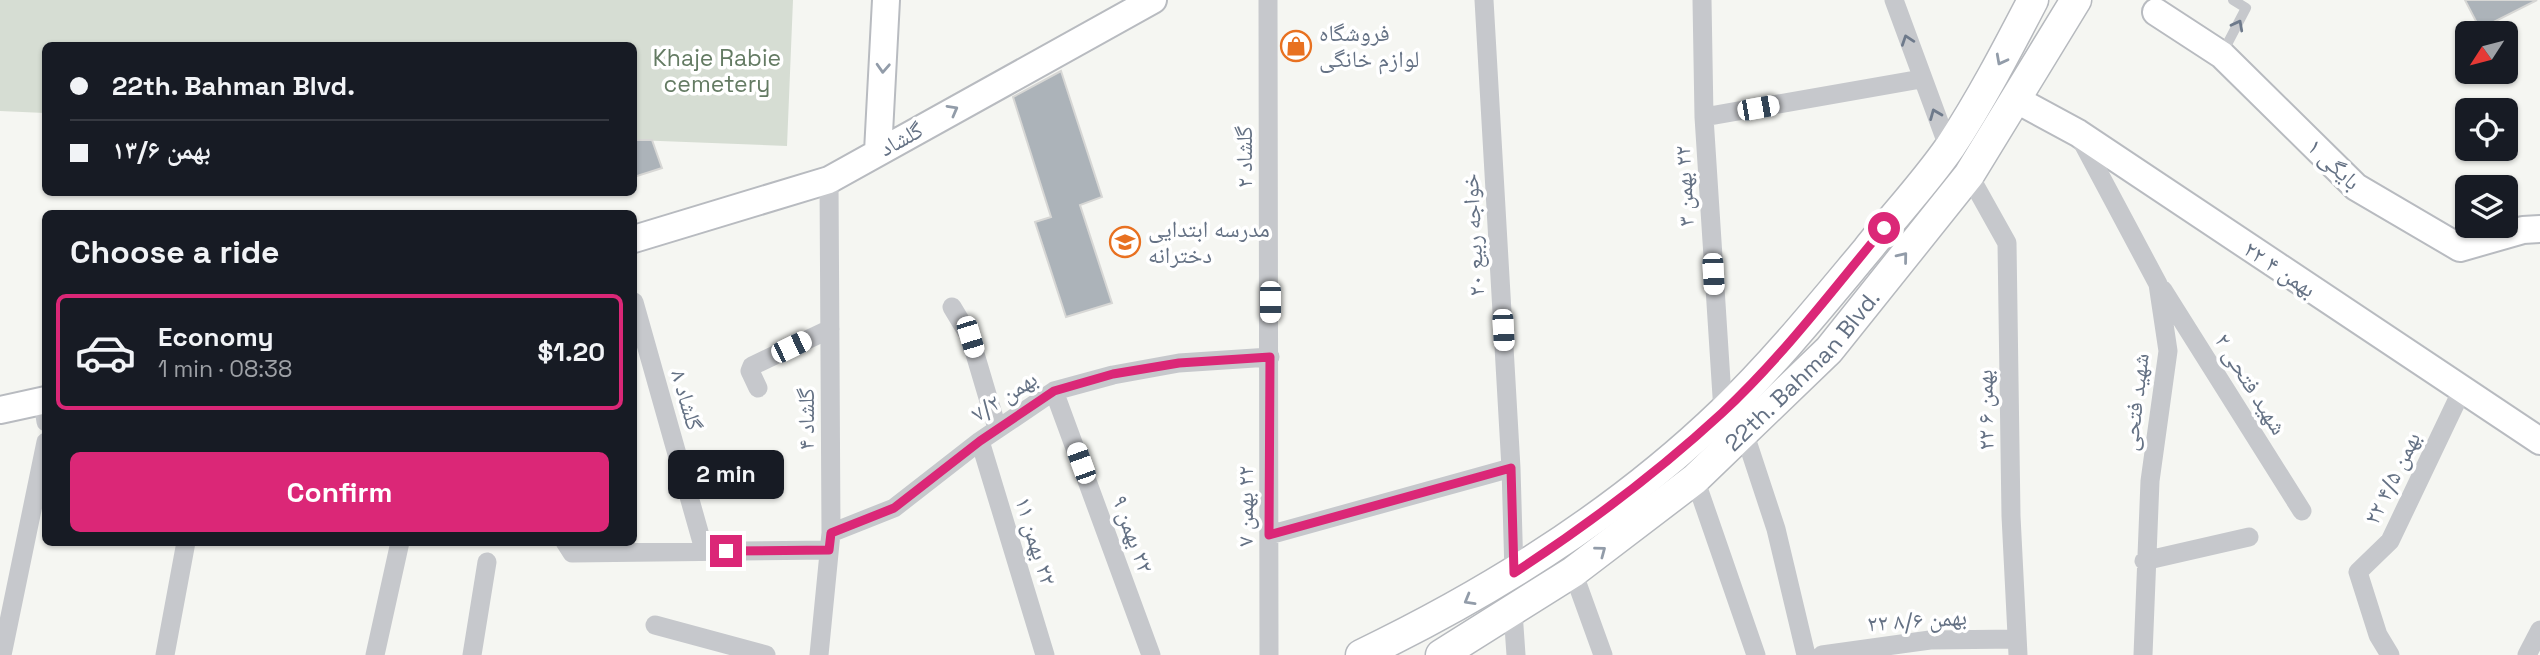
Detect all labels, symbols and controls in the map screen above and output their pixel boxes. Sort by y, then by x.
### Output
place label: فروشگاه لوازم خانگی [1319,18,1419,75]
one-way arrow [2229,20,2243,32]
north arrow [2455,21,2518,84]
map controls [2455,21,2518,238]
shop icon: فروشگاه لوازم خانگی [1279,29,1313,63]
one-way arrow [1901,34,1915,46]
park label: Khaje Rabie cemetery [653,43,781,99]
one-way arrow [1996,53,2010,66]
one-way arrow [875,63,890,74]
text: 22th. Bahman Blvd. [112,69,355,103]
car [1736,94,1781,122]
button: locate [2455,98,2518,161]
one-way arrow [945,105,958,118]
one-way arrow [1929,109,1943,121]
street label: گلشاد [874,115,929,163]
street label: گلشاد ۲ [1229,126,1259,188]
street label: بایگی ۱ [2301,132,2367,196]
text: بهمن ۱۳/۶ [112,133,211,167]
street label: ٢٢ بهمن ۳ [1667,145,1701,227]
street label: خواجه ربیع ۲۰ [1455,173,1491,297]
button: layers [2455,175,2518,238]
route start [1868,212,1900,244]
place label: مدرسه ابتدایی دخترانه [1148,214,1270,270]
school or university icon: مدرسه ابتدایی دخترانه [1108,225,1142,259]
text: Choose a ride [70,232,280,272]
street label: ۲۲ بهمن ۴ [2238,234,2322,304]
car [1702,252,1725,296]
one-way arrow [1895,253,1908,265]
car [1260,281,1281,323]
street label: 22th. Bahman Blvd. [1718,284,1886,458]
car [1492,308,1515,352]
car [954,314,987,360]
text: Economy [158,320,274,354]
icon: car [74,321,137,384]
car [768,328,815,366]
street label: شهید فتحی ۲ [2208,328,2294,440]
text: $1.20 [537,335,605,369]
street label: شهید فتحی [2114,352,2156,452]
text: 1 min · 08:38 [158,354,292,384]
street label: بهمن ۷/۲ [965,364,1043,428]
street label: گلشاد ۸ [664,366,710,434]
street label: ۲۲ بهمن ۶ [1969,369,2001,451]
street label: گلشاد ۴ [791,388,821,450]
street label: ۲۲ بهمن ۴/۵ [2357,427,2427,529]
car [1064,440,1099,486]
callout: 2 min [668,449,784,498]
button: Confirm [70,452,609,532]
text: 2 min [696,459,756,489]
street label: ٢٢ بهمن ٧ [1230,466,1260,546]
street label: ٢٢ بهمن ۹ [1105,491,1161,577]
street label: ٢٢ بهمن ١١ [1008,493,1064,589]
route end [710,535,742,567]
one-way arrow [1593,547,1606,559]
one-way arrow [1463,591,1476,604]
street label: ۲۲ بهمن ۸/۶ [1866,602,1968,638]

